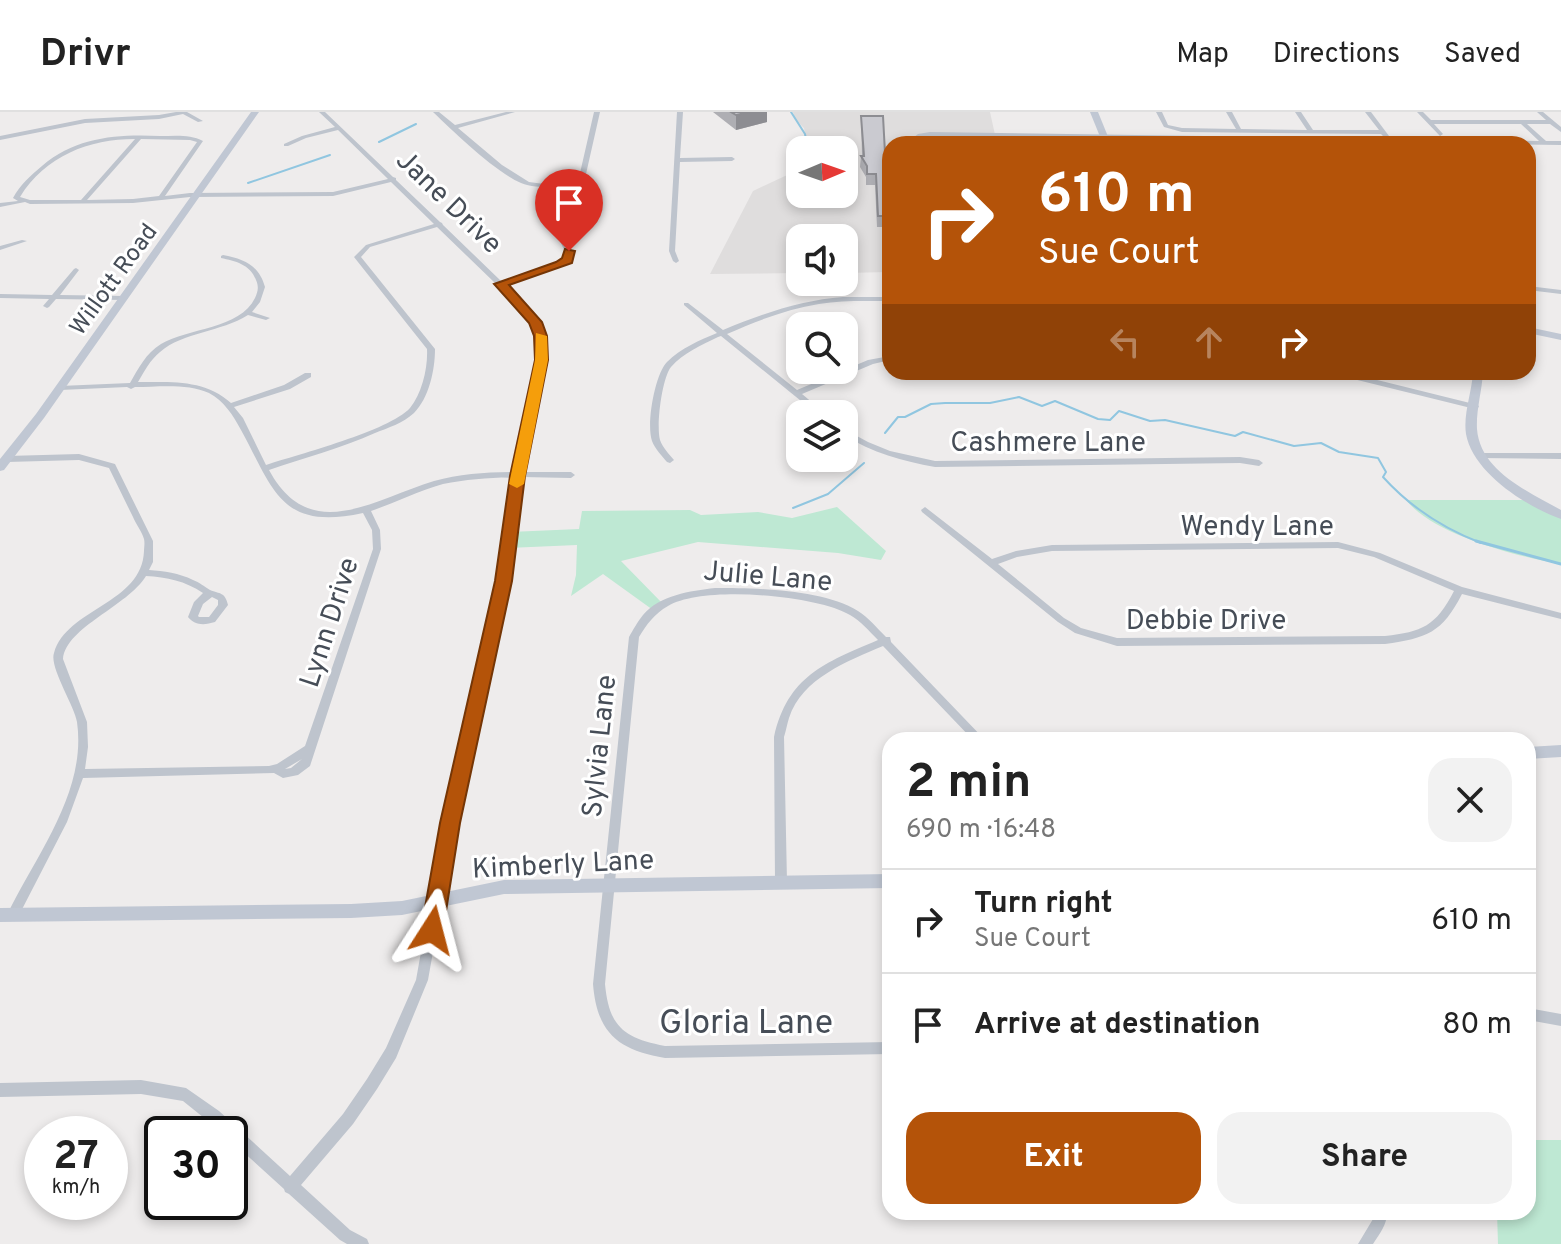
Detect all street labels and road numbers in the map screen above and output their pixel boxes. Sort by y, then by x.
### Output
street label: Jane Drive [387,143,509,263]
street label: Willott Road [64,218,165,342]
street label: Cashmere Lane [950,426,1146,462]
street label: Wendy Lane [1180,510,1334,546]
street label: Lynn Drive [293,553,369,692]
street label: Julie Lane [702,554,834,602]
street label: Debbie Drive [1126,604,1286,640]
street label: Sylvia Lane [576,673,626,819]
street label: Kimberly Lane [471,843,655,889]
street label: Gloria Lane [659,1003,833,1046]

